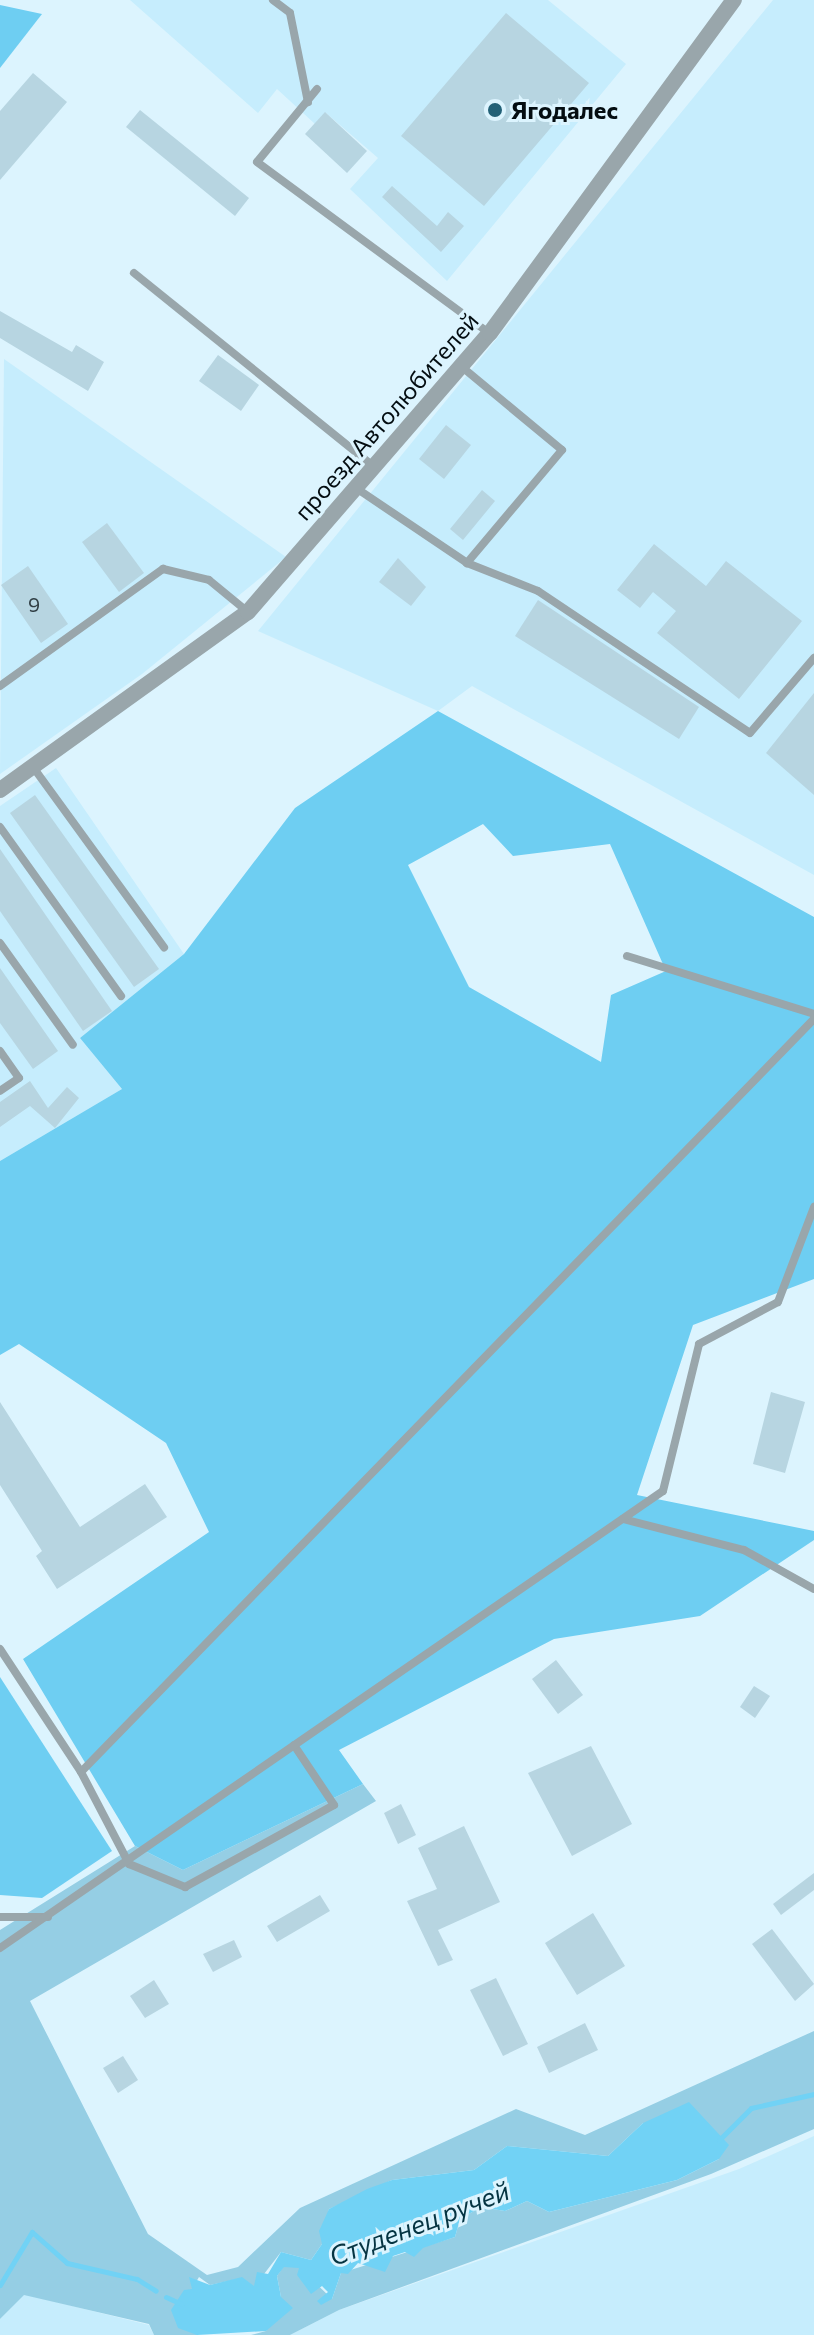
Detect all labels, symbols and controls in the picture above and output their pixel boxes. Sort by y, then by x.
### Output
place label: Ягодалес [511,96,618,124]
marker: Ягодалес [486,101,504,119]
street label: проезд Автолюбителей [288,306,484,526]
house number: 9 [28,592,40,616]
water label: Студенец ручей [325,2174,513,2272]

